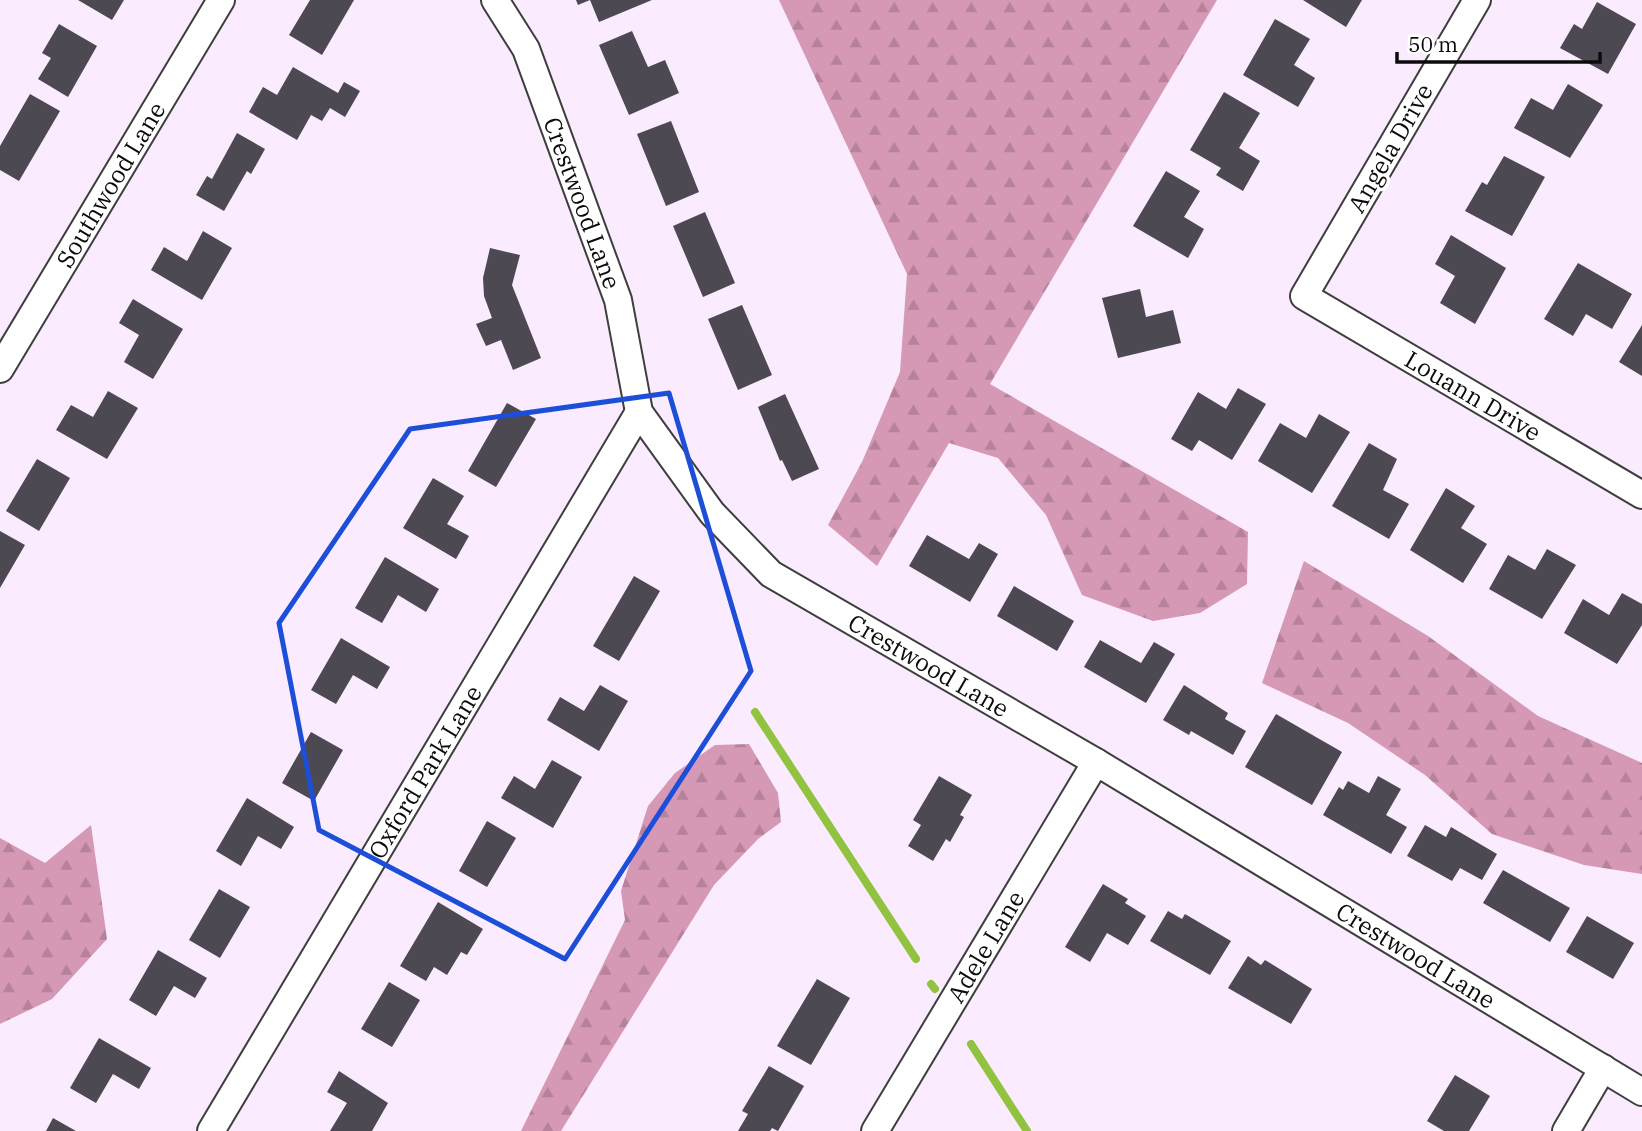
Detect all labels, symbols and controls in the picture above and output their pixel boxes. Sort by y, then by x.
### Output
scale bar [1397,21,1600,65]
text: 50 m [1408,30,1458,58]
street label: Angela Drive [1340,78,1440,218]
street label: Southwood Lane [49,96,172,273]
street label: Crestwood Lane [536,113,629,293]
street label: Louann Drive [1399,343,1547,448]
street label: Crestwood Lane [843,606,1015,724]
street label: Oxford Park Lane [361,679,489,865]
street label: Adele Lane [940,885,1031,1008]
street label: Crestwood Lane [1330,895,1501,1016]

